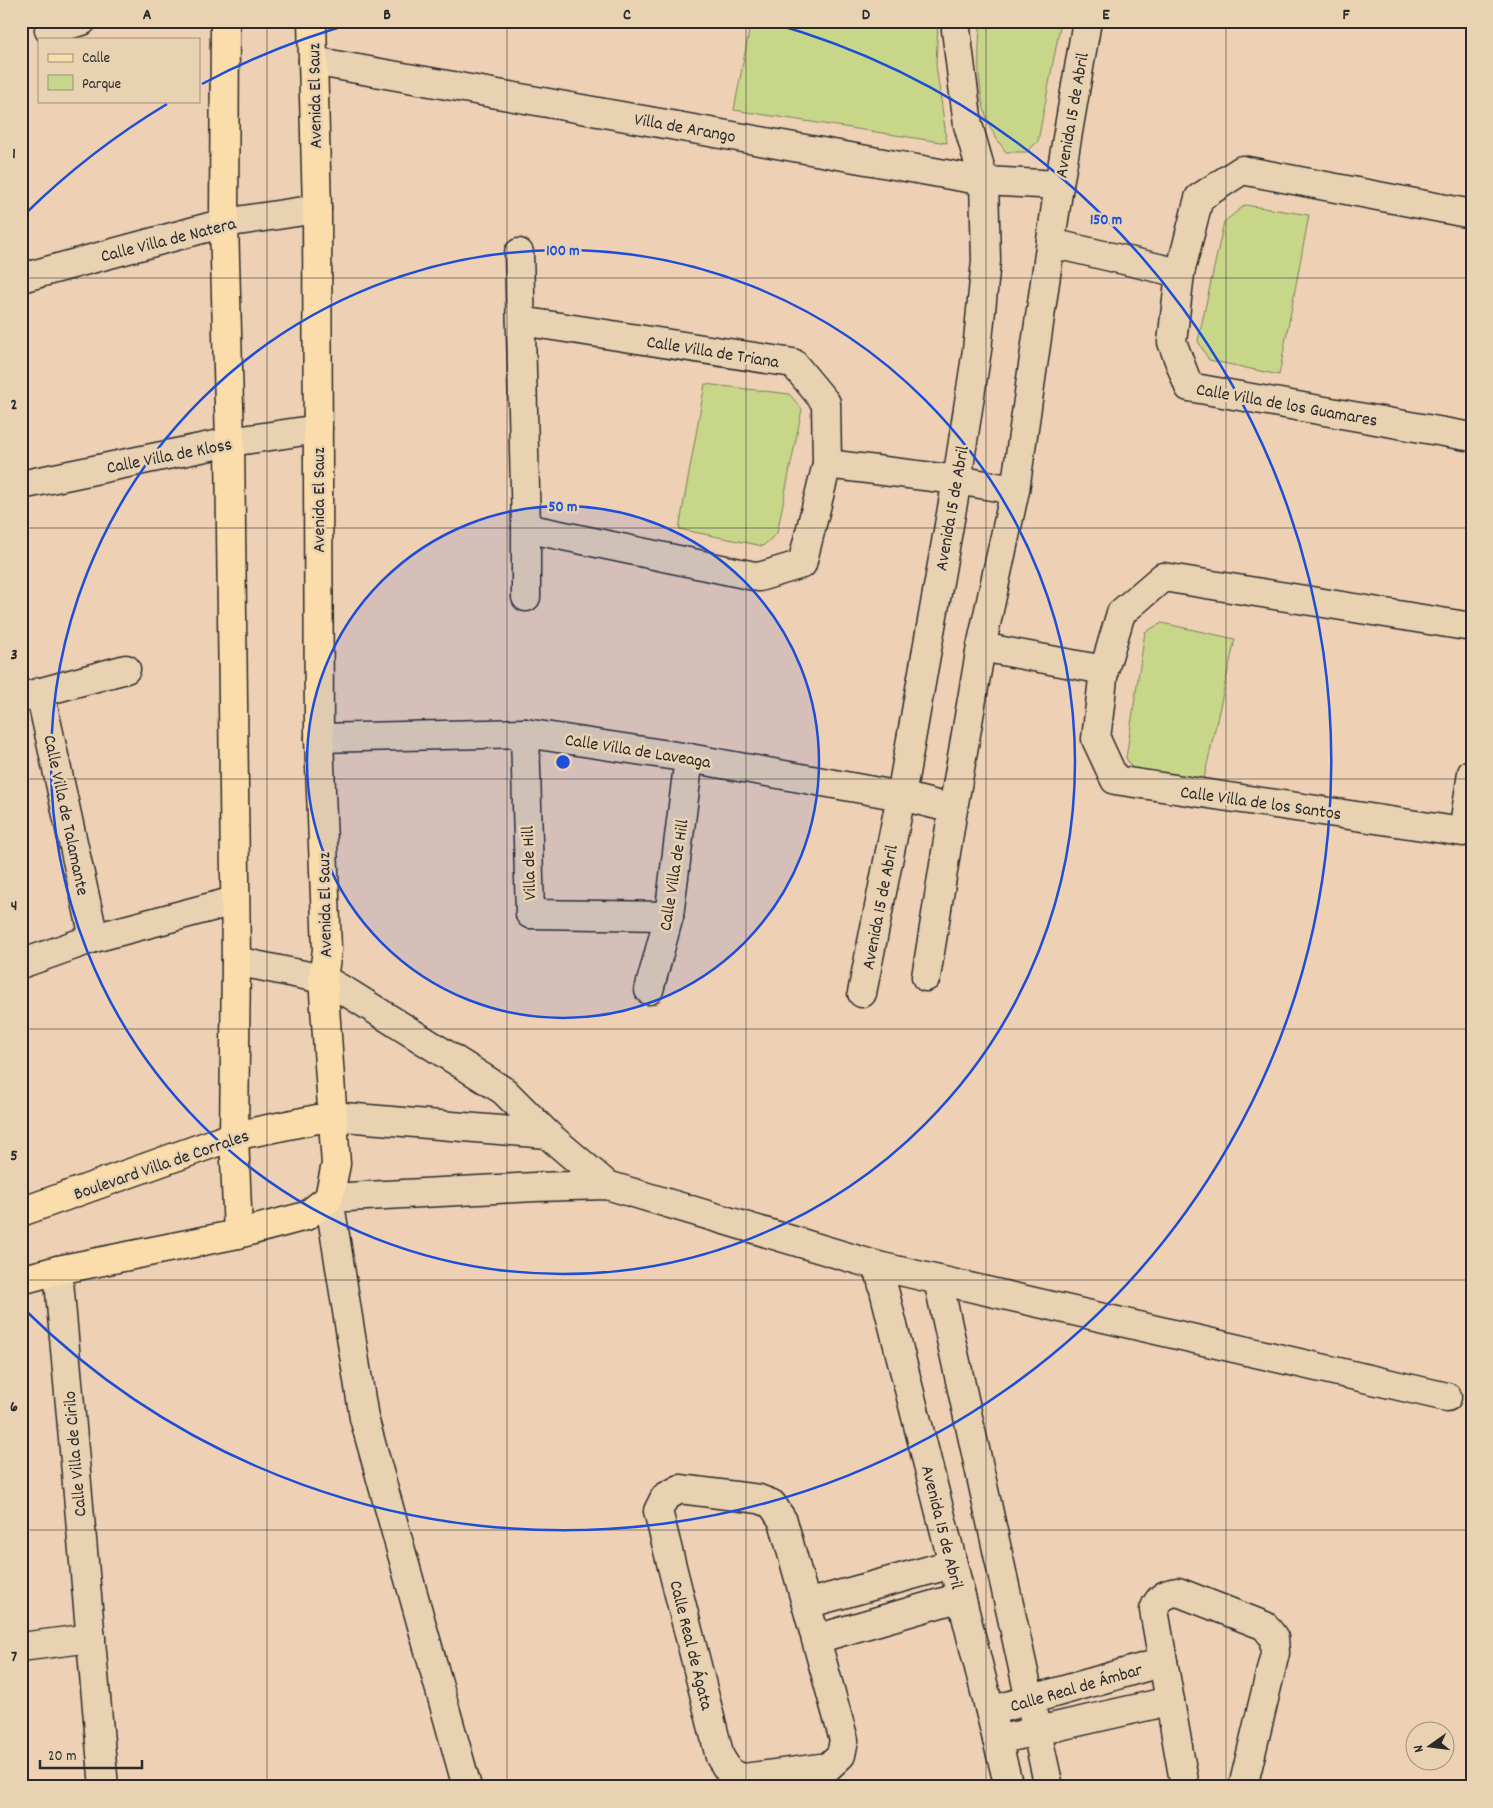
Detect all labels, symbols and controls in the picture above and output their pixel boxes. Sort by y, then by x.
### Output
text: A [143,4,152,27]
text: B [383,4,391,27]
text: C [623,4,631,27]
text: D [862,4,871,27]
text: E [1102,4,1110,27]
text: F [1342,4,1350,27]
legend [38,38,200,102]
street label: Avenida El Sauz [303,43,330,149]
text: Calle [82,48,111,70]
street label: Avenida 15 de Abril [1050,50,1097,180]
text: Parque [82,74,122,96]
street label: Villa de Arango [632,108,737,151]
text: 1 [12,143,16,166]
text: 150 m [1090,210,1122,232]
street label: Calle Villa de Natera [98,212,239,270]
text: 100 m [546,241,580,263]
street label: Calle Villa de Triana [645,331,781,376]
street label: Calle Villa de los Guamares [1194,378,1379,435]
text: 2 [11,394,18,417]
street label: Calle Villa de Kloss [105,433,234,482]
street label: Avenida 15 de Abril [930,443,977,573]
street label: Avenida El Sauz [308,447,333,553]
text: 50 m [549,497,577,519]
text: 3 [10,644,18,667]
street label: Calle Villa de Laveaga [563,729,713,776]
street label: Calle Villa de Talamante [35,733,94,898]
centre of rings [554,753,572,771]
street label: Calle Villa de los Santos [1178,781,1343,828]
street label: Calle Villa de Hill [654,817,697,933]
street label: Villa de Hill [517,824,544,901]
street label: Avenida 15 de Abril [857,842,906,972]
street label: Avenida El Sauz [313,852,340,958]
text: 4 [11,895,17,918]
street label: Boulevard Villa de Corrales [71,1125,253,1208]
text: 5 [10,1145,18,1168]
street label: Calle Villa de Cirilo [59,1390,94,1518]
text: 6 [10,1396,18,1419]
street label: Avenida 15 de Abril [913,1463,968,1593]
street label: Calle Real de Ágata [661,1578,718,1714]
text: 7 [11,1646,17,1669]
street label: Calle Real de Ámbar [1008,1658,1146,1720]
north arrow [1406,1720,1456,1770]
scale bar [40,1738,142,1770]
text: N [1409,1743,1430,1754]
text: 20 m [48,1746,76,1768]

